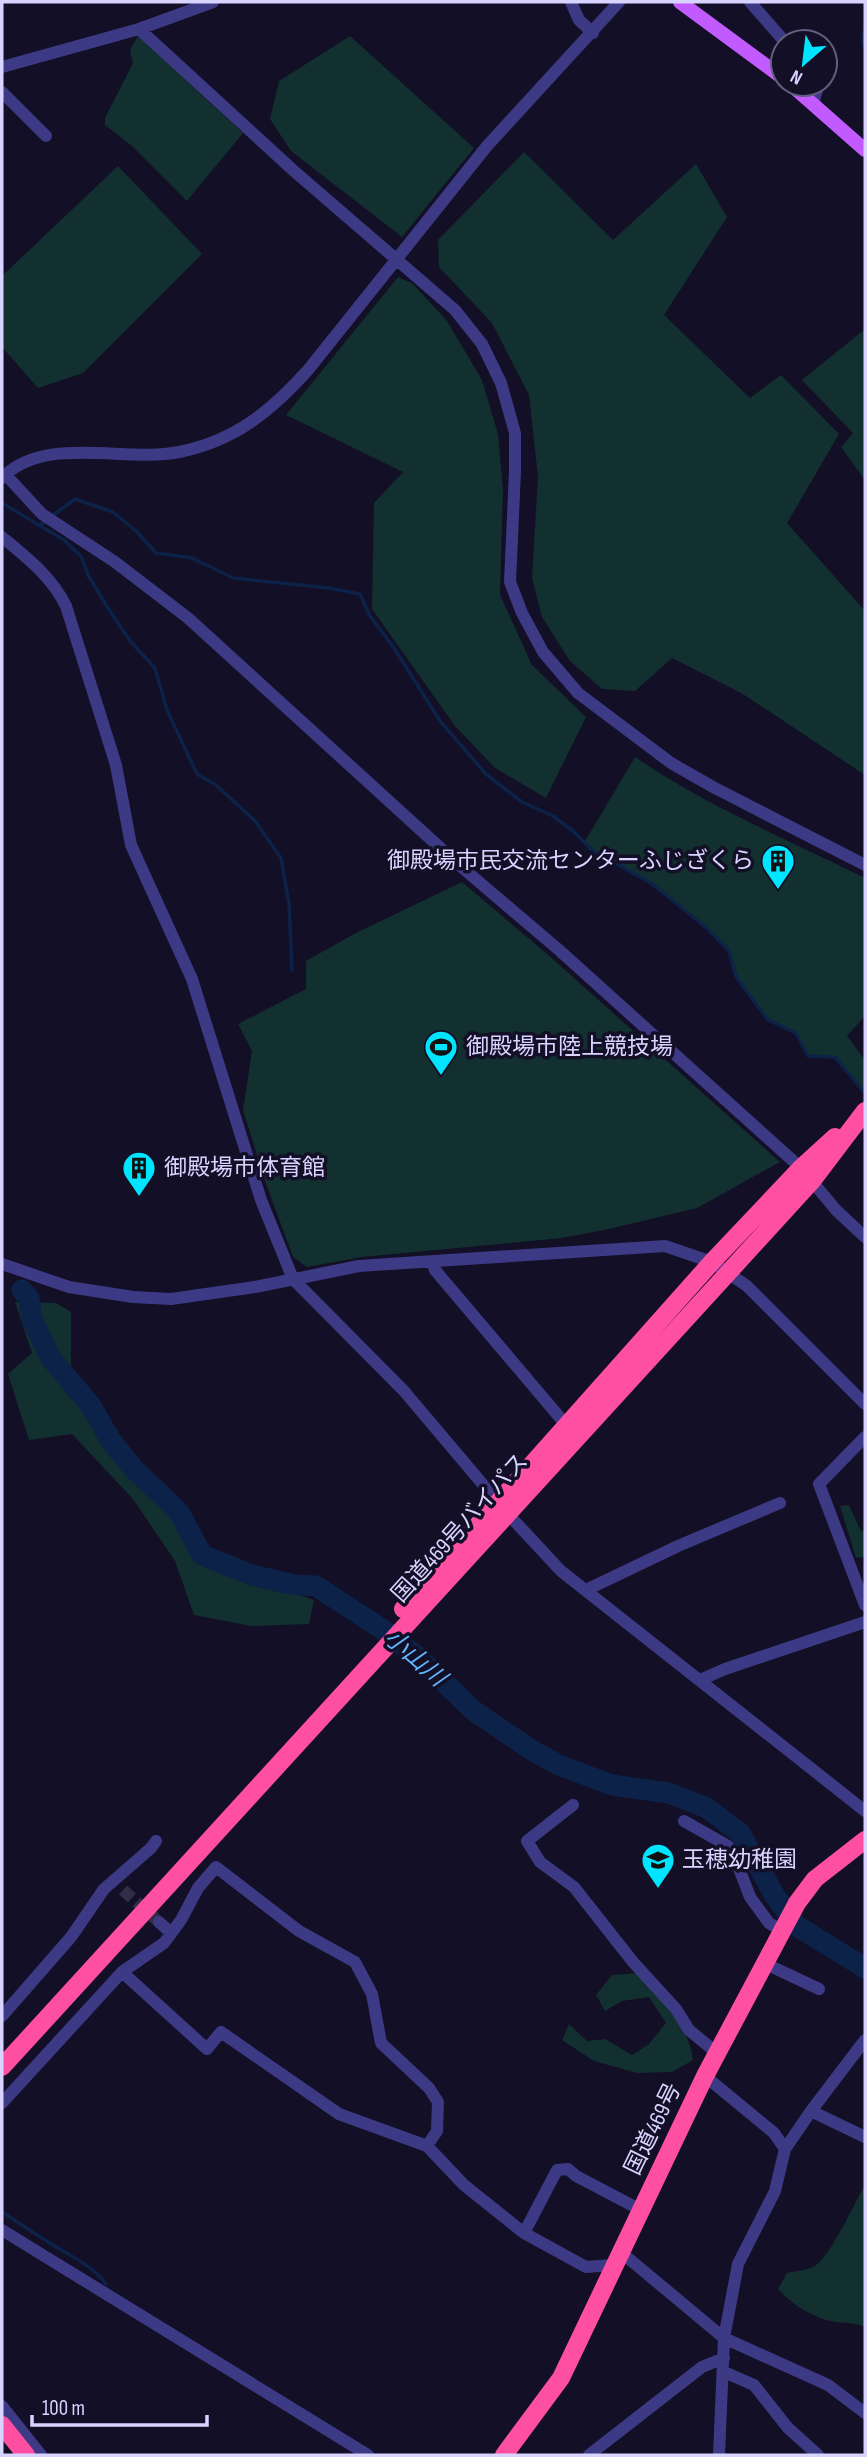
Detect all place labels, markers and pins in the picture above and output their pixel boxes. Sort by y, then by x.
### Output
building icon: 御殿場市民交流センターふじざくら [759,842,797,891]
place label: 御殿場市民交流センターふじざくら [387,847,754,875]
sports icon: 御殿場市陸上競技場 [422,1028,460,1077]
place label: 御殿場市陸上競技場 [466,1033,673,1061]
building icon: 御殿場市体育館 [120,1149,158,1198]
place label: 御殿場市体育館 [164,1154,325,1182]
school or university icon: 玉穂幼稚園 [639,1841,677,1890]
place label: 玉穂幼稚園 [682,1846,797,1874]

